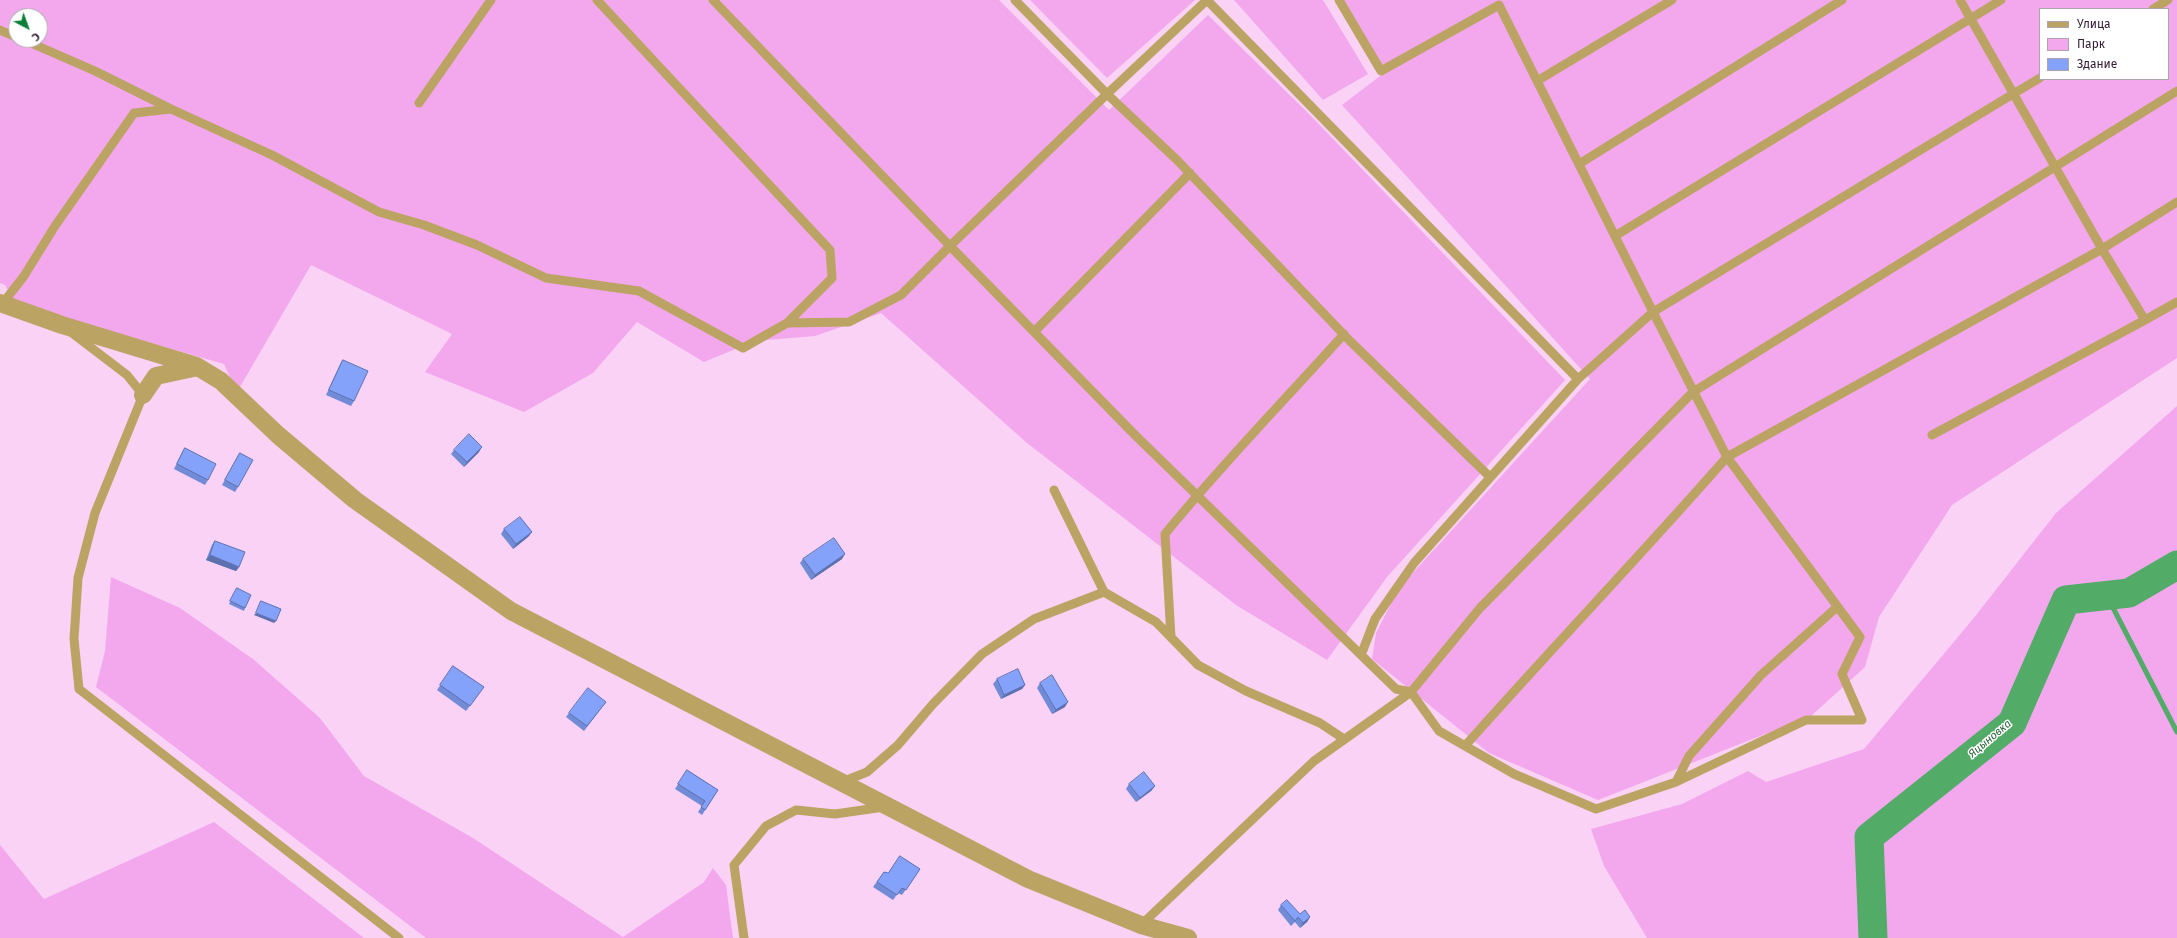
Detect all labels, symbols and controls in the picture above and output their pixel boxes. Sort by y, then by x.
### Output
north arrow [8,8,48,48]
legend [2039,8,2169,80]
text: Улица [2077,17,2111,31]
text: С [29,30,42,44]
text: Парк [2077,37,2105,51]
text: Здание [2077,57,2117,71]
water label: Яцыновка [1966,717,2014,761]

